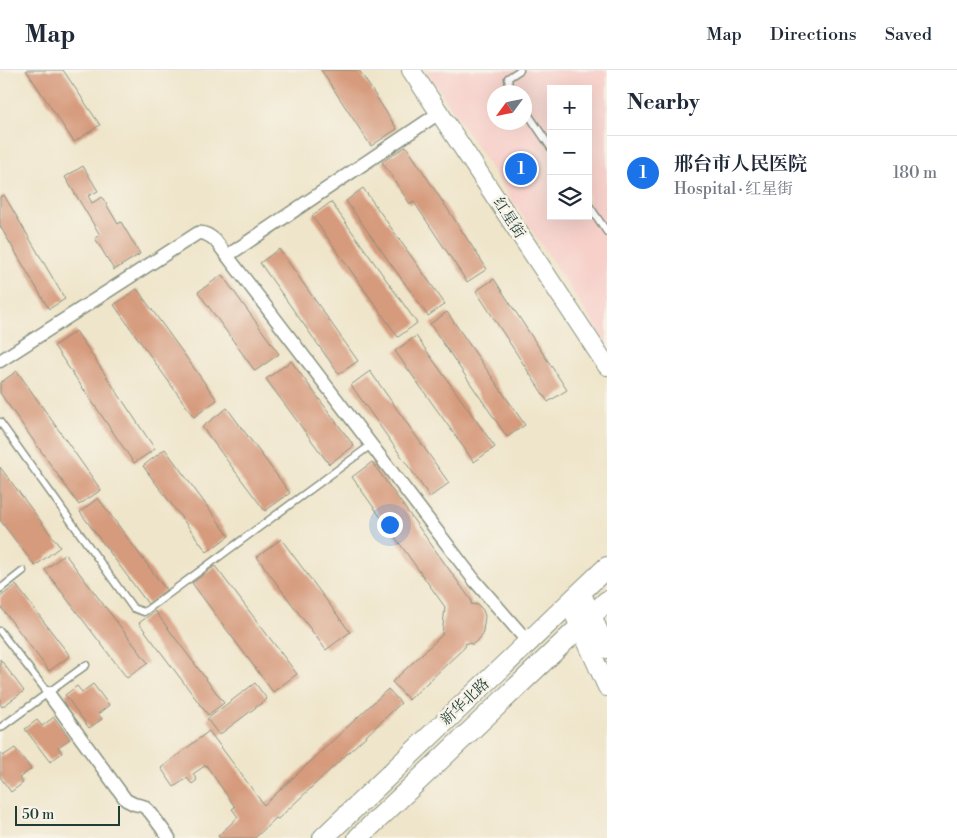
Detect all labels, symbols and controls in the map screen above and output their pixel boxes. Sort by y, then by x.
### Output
text: Map [25,20,75,50]
text: Map [706,23,742,46]
text: Directions [770,23,857,46]
text: Saved [885,23,932,46]
north arrow [487,85,532,130]
map controls [547,85,592,220]
button: + [547,85,592,130]
text: Nearby [627,90,700,116]
button: − [547,130,592,175]
pin: 1 [505,150,537,188]
text: 邢台市人民医院 [674,152,807,176]
text: 1 [639,163,647,183]
text: 180 m [893,163,937,183]
button: layers [547,175,592,220]
text: Hospital · 红星街 [674,179,793,199]
street label: 红星街 [489,194,529,242]
your location [377,512,403,538]
street label: 新华北路 [437,675,493,729]
scale bar [15,803,120,826]
text: 50 m [22,806,54,824]

